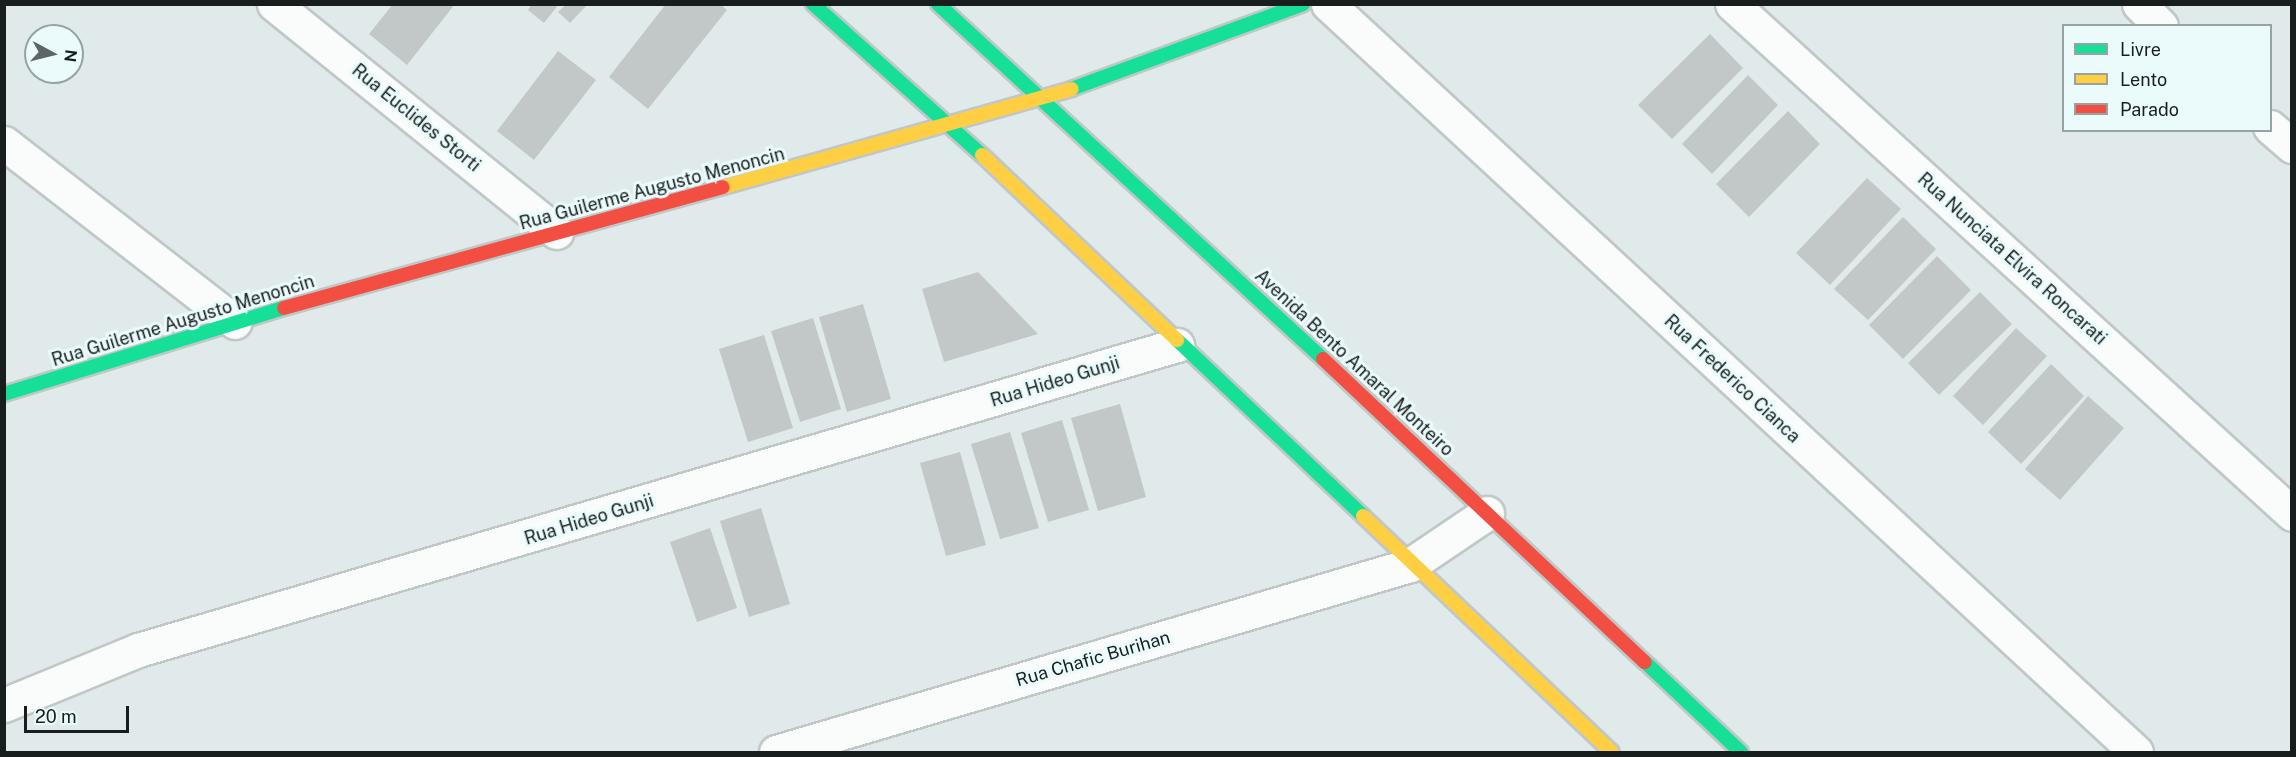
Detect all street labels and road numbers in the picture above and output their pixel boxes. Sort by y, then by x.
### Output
street label: Rua Euclides Storti [347,60,485,176]
street label: Rua Guilerme Augusto Menoncin [517,143,787,235]
street label: Rua Nunciata Elvira Roncarati [1913,168,2111,350]
street label: Avenida Bento Amaral Monteiro [1250,265,1458,461]
street label: Rua Guilerme Augusto Menoncin [49,271,317,371]
street label: Rua Frederico Cianca [1660,310,1804,448]
street label: Rua Hideo Gunji [988,352,1122,412]
street label: Rua Hideo Gunji [522,490,656,550]
street label: Rua Chafic Burihan [1013,627,1173,691]

